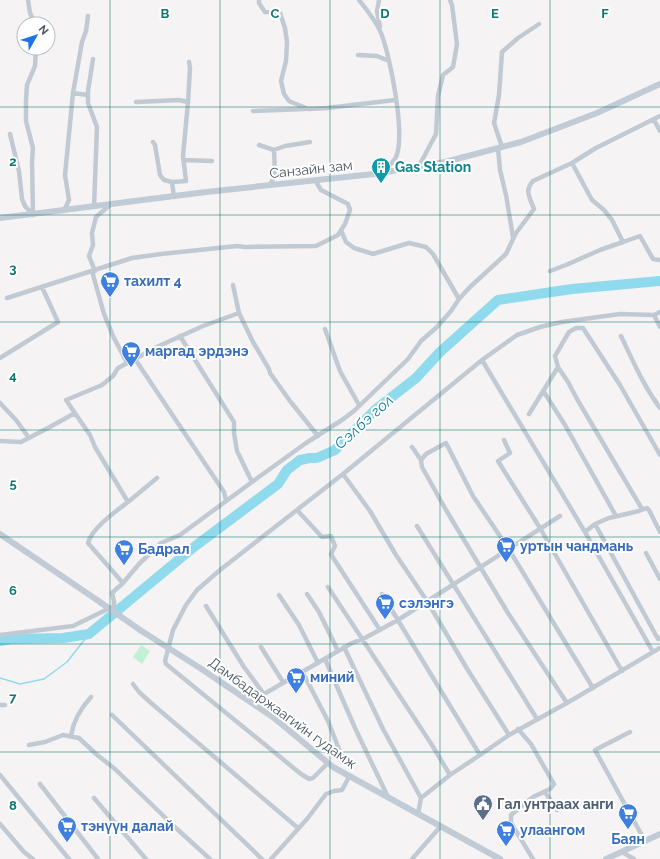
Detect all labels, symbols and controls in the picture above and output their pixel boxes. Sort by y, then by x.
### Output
text: B [161,6,170,21]
text: C [271,6,280,21]
text: D [380,6,390,21]
text: E [491,6,499,21]
text: F [601,6,609,21]
north arrow [16,16,56,56]
text: N [36,23,51,37]
text: 2 [9,154,17,169]
building icon: Gas Station [370,156,392,184]
street label: Санзайн зам [269,157,353,181]
place label: Gas Station [395,159,471,175]
text: 3 [9,261,17,276]
supermarket icon: тахилт 4 [99,270,121,298]
place label: тахилт 4 [124,273,182,289]
supermarket icon: маргад эрдэнэ [120,340,142,368]
place label: маргад эрдэнэ [145,343,249,359]
text: 4 [9,368,17,383]
water label: Сэлбэ гол [331,391,397,453]
text: 5 [9,476,17,491]
supermarket icon: уртын чандмань [495,535,517,563]
supermarket icon: Бадрал [113,538,135,566]
place label: уртын чандмань [520,538,634,554]
place label: Бадрал [138,541,189,557]
text: 6 [9,583,17,598]
supermarket icon: сэлэнгэ [374,592,396,620]
place label: сэлэнгэ [399,595,454,611]
street label: Дамбадаржаагийн гудамж [206,654,360,772]
supermarket icon: миний [285,666,307,694]
place label: миний [310,669,354,685]
text: 7 [9,690,17,705]
public building icon: Гал унтраах анги [472,793,494,821]
place label: Гал унтраах анги [497,796,614,812]
text: 8 [9,798,17,813]
supermarket icon: Баян [617,802,639,830]
supermarket icon: тэнүүн далай [56,815,78,843]
place label: тэнүүн далай [81,818,174,834]
supermarket icon: улаангом [495,819,517,847]
place label: улаангом [520,822,585,838]
place label: Баян [611,831,645,847]

